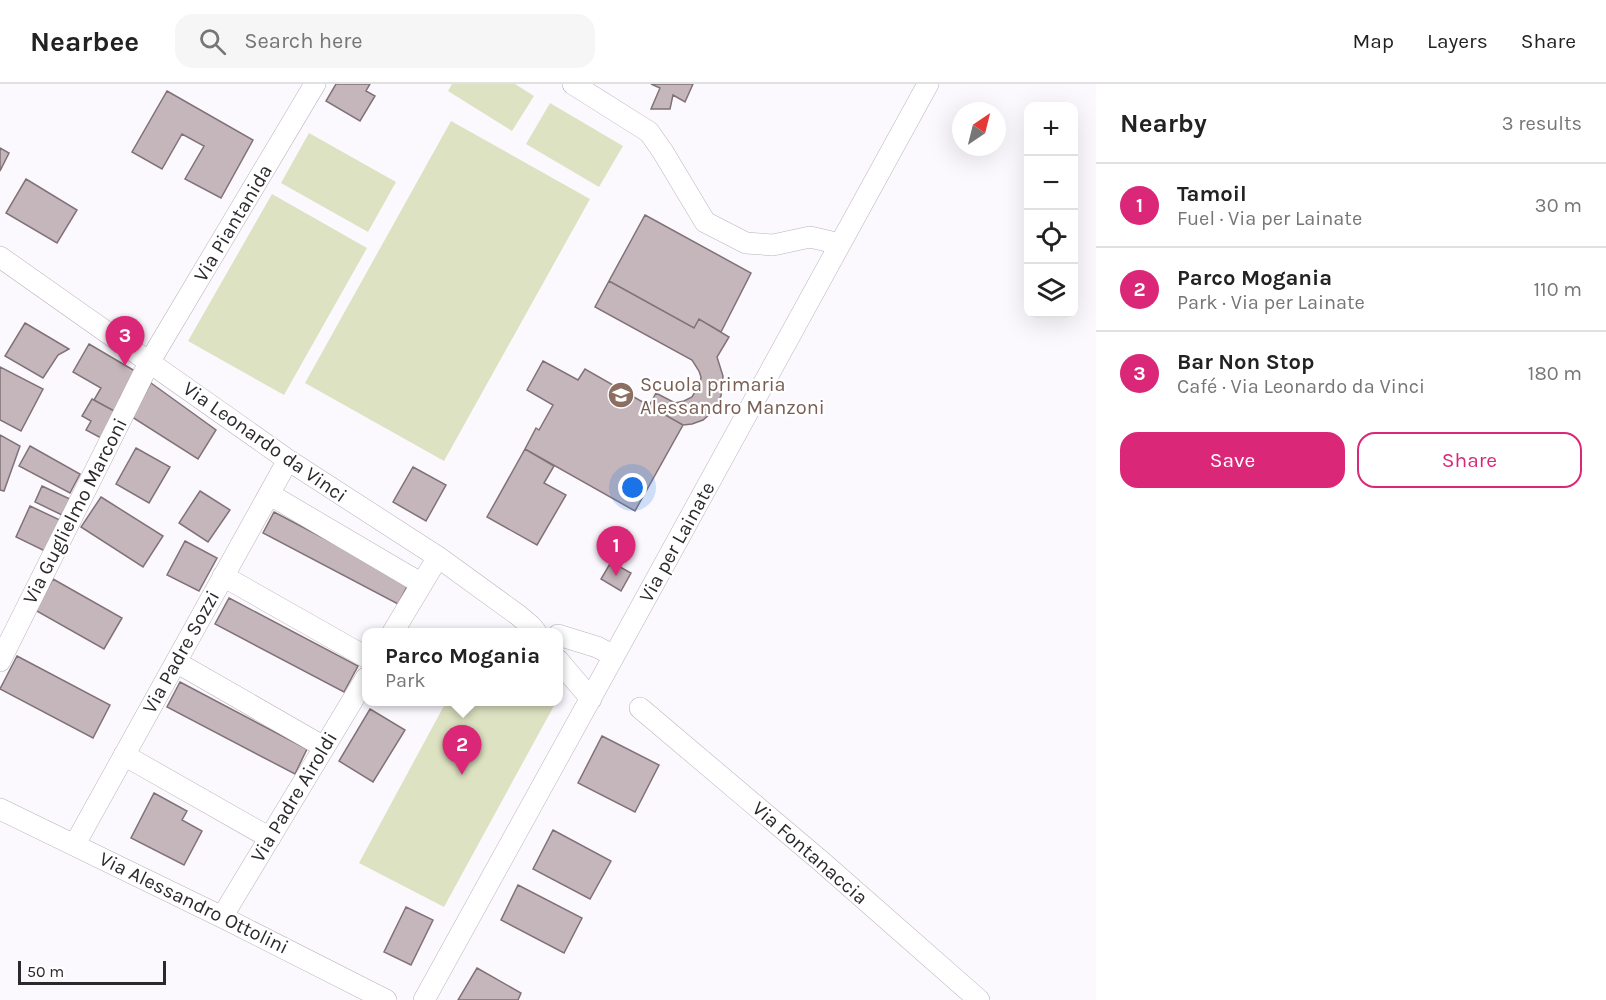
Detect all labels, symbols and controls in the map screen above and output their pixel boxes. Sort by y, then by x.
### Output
search box [175,14,595,68]
text: Nearbee [30,25,139,58]
icon: search [196,25,229,58]
text: Search here [244,28,363,54]
text: Map [1352,29,1394,53]
text: Layers [1427,29,1488,53]
text: Share [1521,29,1576,53]
north arrow [952,102,1006,156]
map controls [1024,102,1078,318]
button: + [1024,102,1078,156]
text: Nearby [1120,108,1207,139]
text: 3 results [1502,112,1582,135]
button: − [1024,156,1078,210]
street label: Via Piantanida [189,160,277,286]
text: Tamoil [1177,181,1247,207]
text: 1 [1136,194,1143,217]
text: 30 m [1535,194,1582,217]
text: Fuel · Via per Lainate [1177,207,1362,230]
button: locate [1024,210,1078,264]
button: layers [1024,264,1078,318]
text: Parco Mogania [1177,265,1332,291]
text: 2 [1133,278,1146,301]
text: 110 m [1533,278,1582,301]
text: Park · Via per Lainate [1177,291,1365,314]
pin: 3 [106,316,144,366]
text: Bar Non Stop [1177,349,1314,375]
text: 3 [1133,362,1146,385]
text: 180 m [1528,362,1582,385]
place label: Scuola primaria Alessandro Manzoni [640,373,825,419]
text: Café · Via Leonardo da Vinci [1177,375,1425,398]
street label: Via Leonardo da Vinci [179,377,351,507]
school or university icon: Scuola primaria Alessandro Manzoni [606,380,636,410]
street label: Via Guglielmo Marconi [18,414,132,608]
button: Save [1120,432,1345,488]
button: Share [1357,432,1582,488]
your location [618,473,647,502]
street label: Via per Lainate [634,478,720,606]
pin: 1 [596,526,636,576]
street label: Via Padre Sozzi [138,586,224,718]
popup [362,628,563,706]
text: Parco Mogania [385,643,540,669]
text: Park [385,669,426,692]
pin: 2 [442,726,482,775]
street label: Via Padre Airoldi [246,728,342,866]
street label: Via Fontanaccia [748,797,872,909]
street label: Via Alessandro Ottolini [96,847,292,959]
scale bar [18,958,166,986]
text: 50 m [27,962,64,981]

